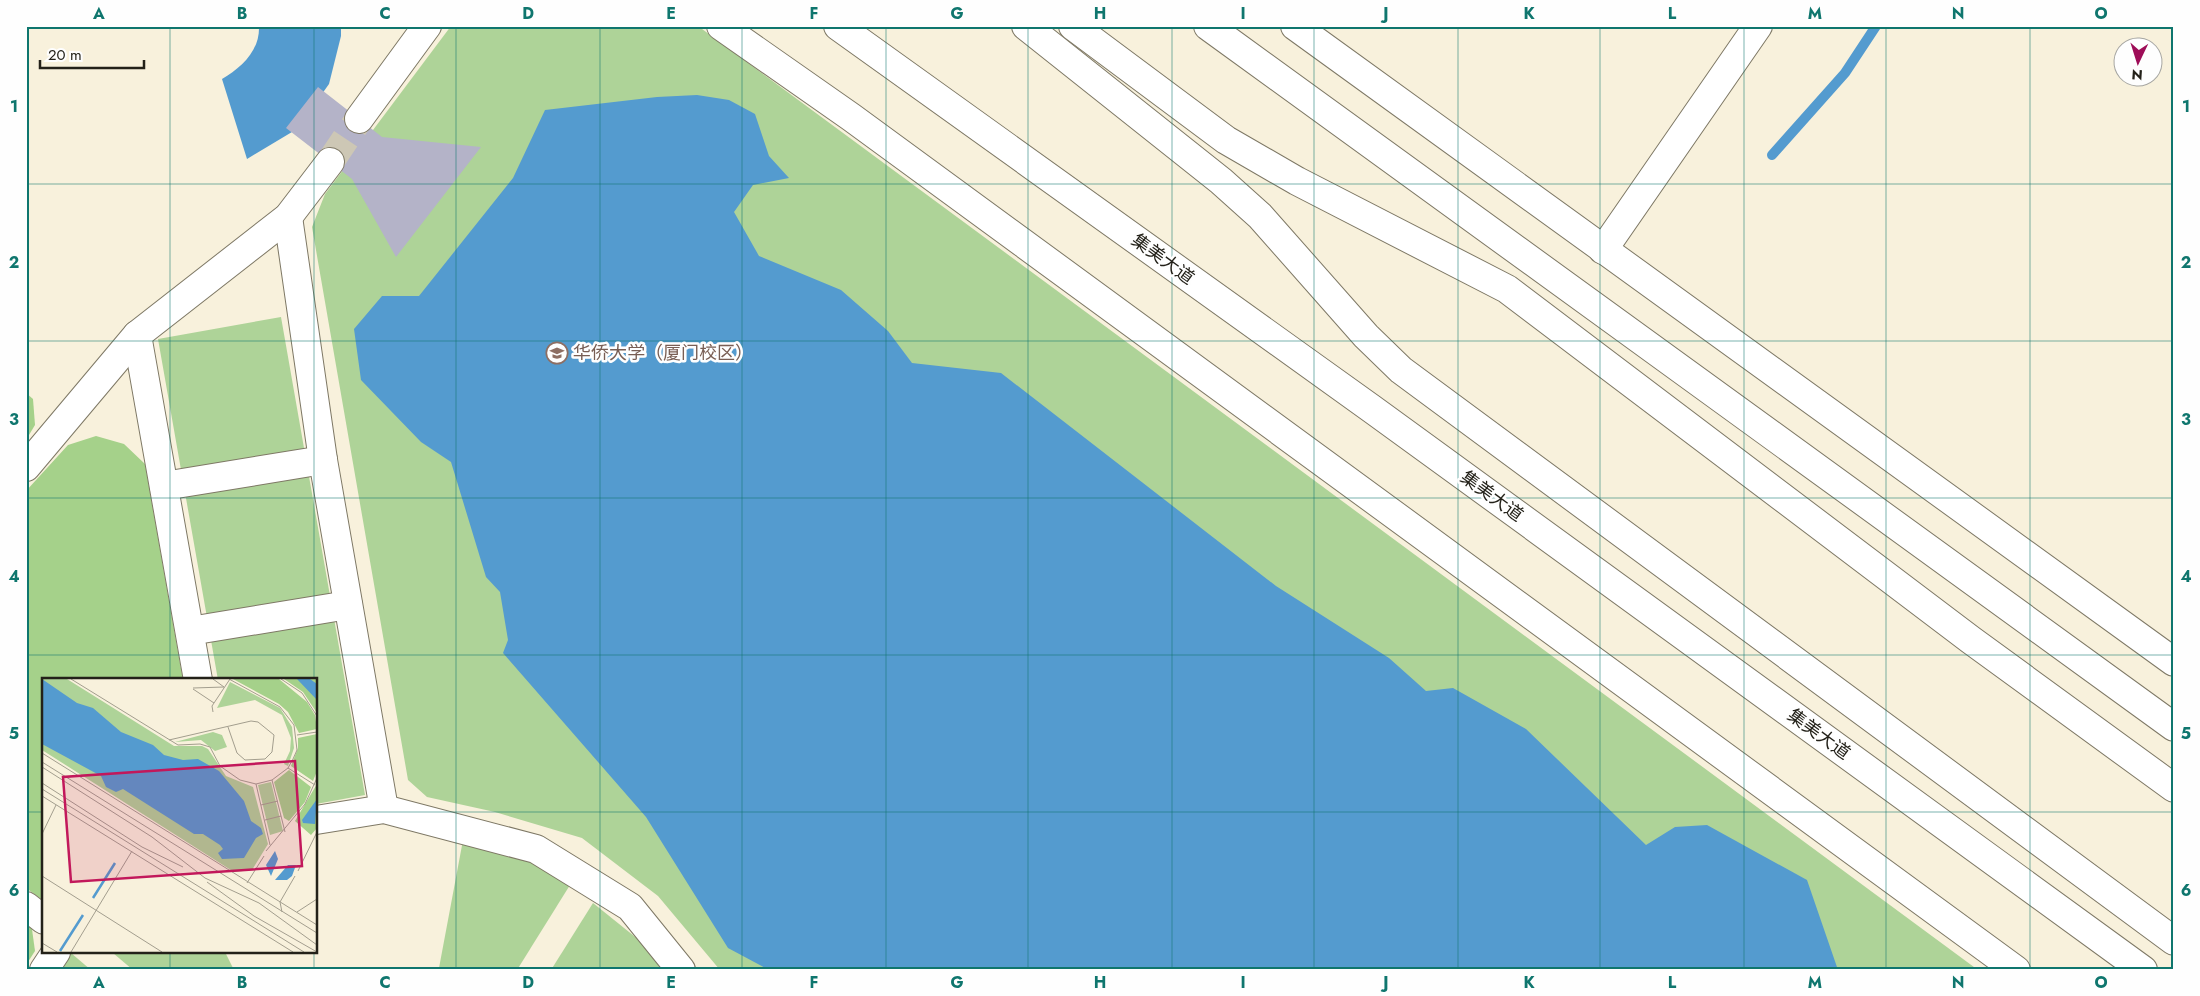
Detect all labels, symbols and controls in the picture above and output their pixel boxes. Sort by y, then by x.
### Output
text: A [92,2,105,25]
text: B [237,2,247,25]
text: C [379,2,391,25]
text: D [522,2,534,25]
text: E [666,2,676,25]
text: F [810,2,818,25]
text: G [950,2,964,25]
text: H [1094,2,1106,25]
text: I [1240,2,1246,25]
text: J [1380,2,1389,25]
text: K [1523,2,1535,25]
text: L [1668,2,1677,25]
text: M [1808,2,1822,25]
text: N [1952,2,1964,25]
text: O [2094,2,2108,25]
scale bar [40,38,144,70]
north arrow [2112,38,2162,88]
text: 20 m [48,44,82,66]
text: N [2131,65,2143,85]
text: 1 [10,95,18,118]
text: 1 [2182,95,2190,118]
street label: 集美大道 [1126,227,1200,291]
text: 2 [9,251,19,274]
text: 2 [2181,251,2191,274]
place label: 华侨大学（厦门校区） [573,340,753,366]
school or university icon: 华侨大学（厦门校区） [545,341,569,365]
text: 3 [9,408,19,431]
text: 3 [2181,408,2191,431]
street label: 集美大道 [1455,464,1529,528]
text: 4 [8,565,20,588]
text: 4 [2180,565,2192,588]
inset map [42,678,318,954]
street label: 集美大道 [1782,702,1856,766]
text: 5 [9,722,19,745]
text: 5 [2181,722,2191,745]
text: 6 [9,879,19,902]
text: 6 [2181,879,2191,902]
text: A [92,971,105,994]
text: B [237,971,247,994]
text: C [379,971,391,994]
text: D [522,971,534,994]
text: E [666,971,676,994]
text: F [810,971,818,994]
text: G [950,971,964,994]
text: H [1094,971,1106,994]
text: I [1240,971,1246,994]
text: J [1380,971,1389,994]
text: K [1523,971,1535,994]
text: L [1668,971,1677,994]
text: M [1808,971,1822,994]
text: N [1952,971,1964,994]
text: O [2094,971,2108,994]

